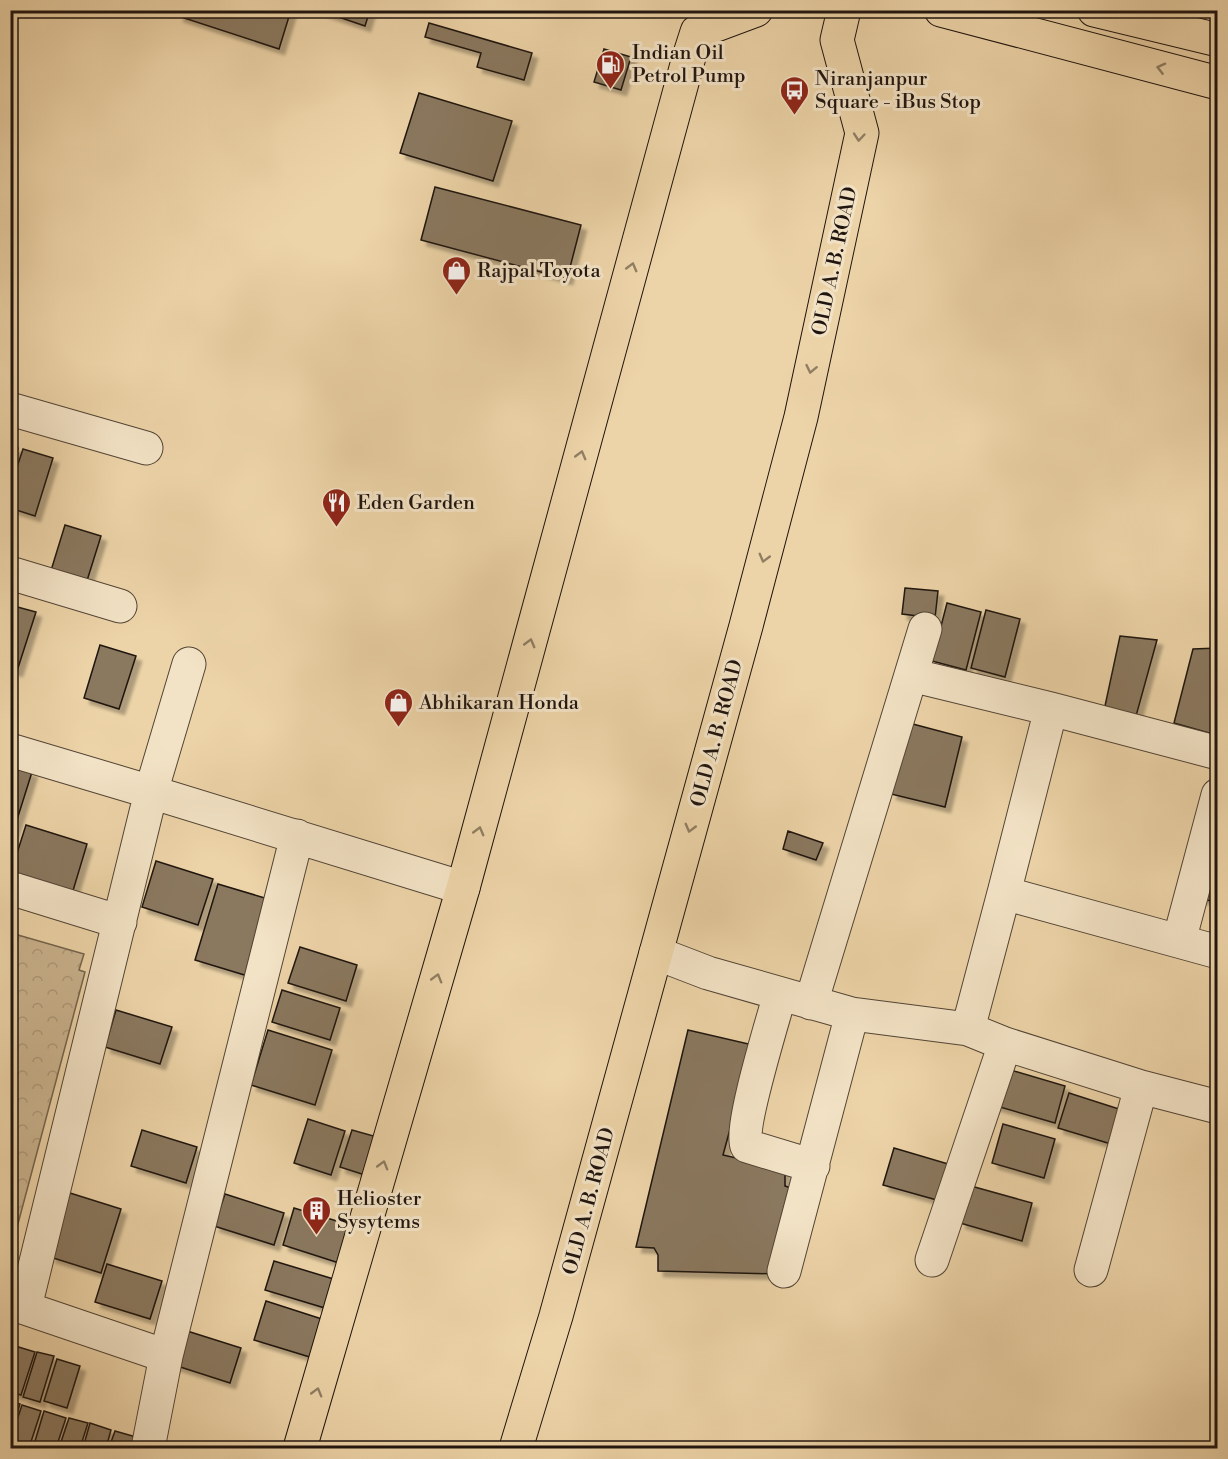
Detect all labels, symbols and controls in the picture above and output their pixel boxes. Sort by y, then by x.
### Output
place label: Indian Oil Petrol Pump [632,41,746,89]
fuel station icon: Indian Oil Petrol Pump [595,48,627,90]
one-way arrow [1156,63,1166,76]
place label: Niranjanpur Square - iBus Stop [815,67,981,115]
bus stop icon: Niranjanpur Square - iBus Stop [778,74,810,116]
one-way arrow [853,133,866,142]
street label: OLD A. B. ROAD [807,185,863,338]
shop icon: Rajpal Toyota [440,254,472,296]
place label: Rajpal Toyota [477,259,601,284]
one-way arrow [625,262,637,273]
one-way arrow [805,364,818,374]
one-way arrow [574,450,586,461]
restaurant icon: Eden Garden [320,486,352,528]
place label: Eden Garden [357,491,475,516]
one-way arrow [758,553,771,563]
one-way arrow [523,638,535,649]
street label: OLD A. B. ROAD [686,657,749,810]
shop icon: Abhikaran Honda [382,686,414,728]
place label: Abhikaran Honda [418,691,580,716]
one-way arrow [685,822,698,832]
one-way arrow [471,827,484,837]
one-way arrow [430,973,442,983]
street label: OLD A. B. ROAD [558,1125,621,1278]
one-way arrow [376,1160,388,1171]
place label: Helioster Sysytems [337,1187,422,1235]
building icon: Helioster Sysytems [300,1194,332,1236]
one-way arrow [310,1387,322,1398]

